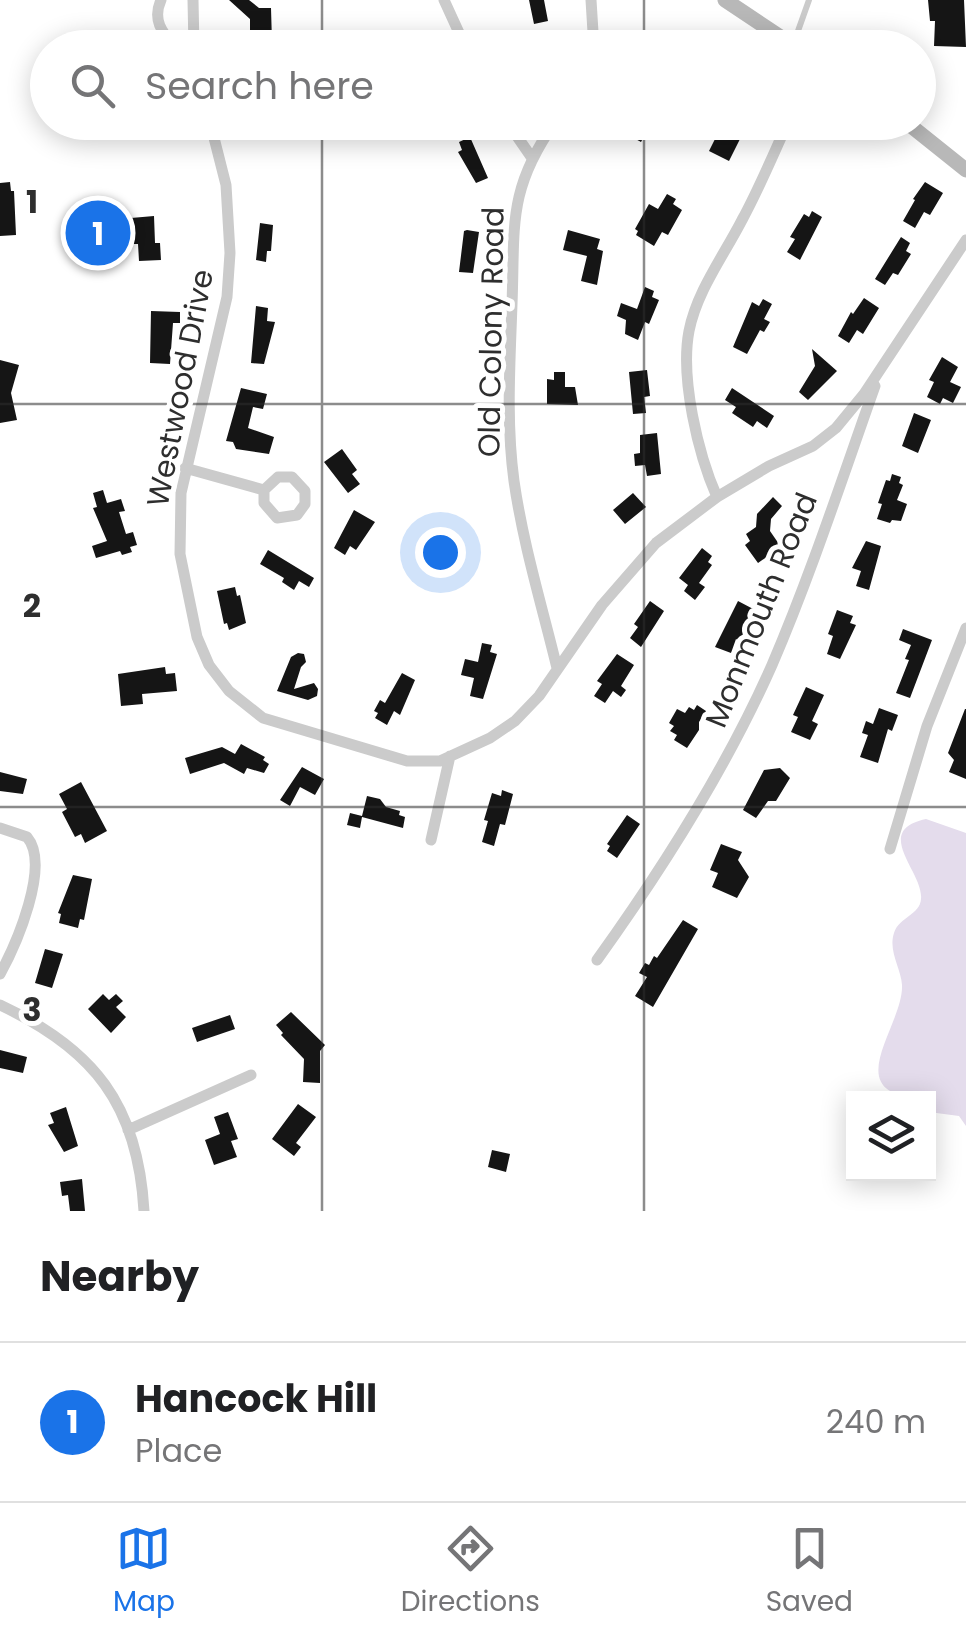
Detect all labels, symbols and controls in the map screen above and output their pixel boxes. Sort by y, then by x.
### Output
search box [30,30,936,140]
icon: search [65,58,120,113]
text: Search here [145,59,374,112]
text: 1 [26,179,38,224]
pin: 1 [66,196,130,270]
street label: Old Colony Road [467,206,515,458]
street label: Westwood Drive [136,266,224,510]
street label: Monmouth Road [694,486,828,734]
your location [415,527,466,578]
text: 2 [23,583,41,628]
text: 3 [22,987,42,1032]
map controls [846,1091,936,1181]
button: layers [846,1091,936,1181]
text: Nearby [40,1247,199,1306]
text: Hancock Hill [135,1372,377,1425]
text: 1 [66,1399,79,1444]
text: 240 m [826,1399,926,1444]
text: Place [135,1428,222,1473]
tab: Map [113,1521,175,1623]
tab: Directions [401,1521,540,1623]
tab: Saved [766,1521,853,1623]

